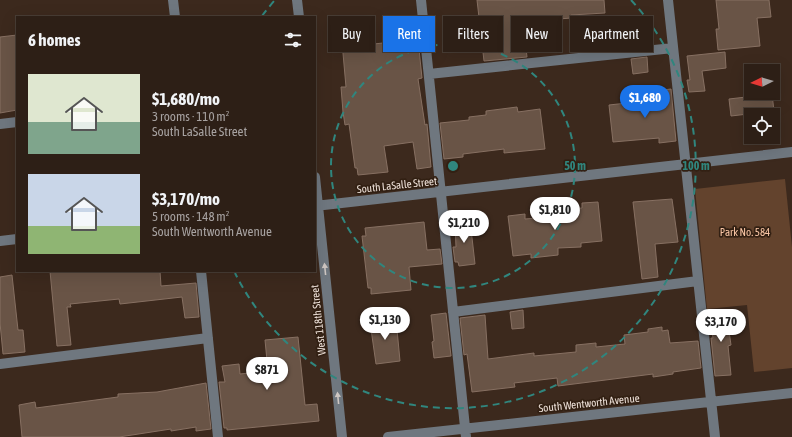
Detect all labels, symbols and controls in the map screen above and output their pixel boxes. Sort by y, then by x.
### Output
chip: Buy [328,16,375,52]
chip: Rent [383,16,435,52]
chip: Filters [443,16,503,52]
chip: New [511,16,562,52]
chip: Apartment [570,16,653,52]
icon: filters [282,29,304,51]
text: 6 homes [28,30,81,50]
north arrow [744,64,780,100]
map controls [744,64,780,144]
pin: $1,680 [612,85,678,119]
text: $1,680/mo [152,89,220,109]
icon: home [60,90,108,138]
text: $1,680 [629,90,661,105]
button: locate [744,108,780,144]
text: 3 rooms · 110 m² [152,109,229,124]
text: South LaSalle Street [152,124,247,139]
centre of rings [446,159,460,173]
text: 50 m [564,159,586,173]
text: 100 m [682,159,710,173]
street label: South LaSalle Street [356,175,438,195]
text: $3,170/mo [152,189,220,209]
icon: home [60,190,108,238]
pin: $1,810 [522,197,588,231]
text: $1,810 [539,202,571,217]
text: 5 rooms · 148 m² [152,209,229,224]
pin: $1,210 [431,210,497,244]
text: $1,210 [448,215,480,230]
text: South Wentworth Avenue [152,224,272,239]
park label: Park No. 584 [720,226,770,238]
one-way arrow [321,263,328,275]
street label: West 118th Street [308,284,328,356]
pin: $1,130 [352,307,418,341]
pin: $3,170 [688,309,754,343]
text: $1,130 [369,312,401,327]
text: $3,170 [705,314,737,329]
pin: $871 [243,357,291,391]
text: $871 [255,362,279,377]
one-way arrow [335,392,341,404]
street label: South Wentworth Avenue [538,392,640,414]

